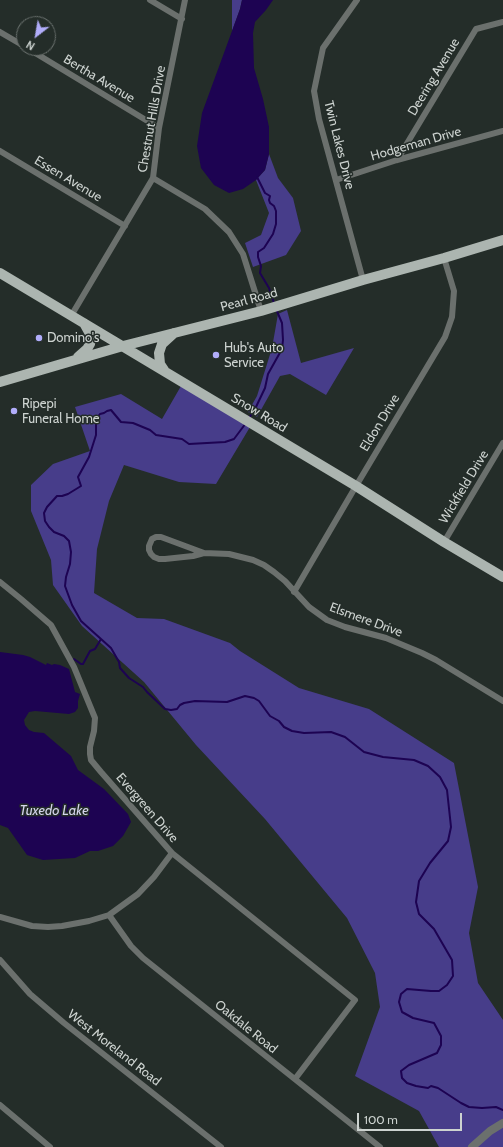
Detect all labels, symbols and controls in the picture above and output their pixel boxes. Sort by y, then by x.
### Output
north arrow [16,16,56,56]
street label: Deering Avenue [405,36,463,118]
text: N [23,37,37,53]
street label: Bertha Avenue [61,52,137,106]
street label: Chestnut Hills Drive [135,64,169,174]
street label: Twin Lakes Drive [320,99,358,191]
street label: Hodgeman Drive [369,124,463,164]
street label: Essen Avenue [31,153,105,205]
street label: Pearl Road [219,285,279,315]
place label: Domino's [47,330,99,346]
marker: Domino's [34,333,44,343]
place label: Hub's Auto Service [224,340,283,371]
marker: Hub's Auto Service [211,350,221,360]
street label: Snow Road [228,390,290,436]
street label: Eldon Drive [357,392,403,454]
place label: Ripepi Funeral Home [22,396,99,427]
marker: Ripepi Funeral Home [9,406,19,416]
street label: Wickfield Drive [436,448,492,526]
street label: Elsmere Drive [327,600,405,640]
street label: Evergreen Drive [113,770,181,846]
water label: Tuxedo Lake [19,803,89,819]
street label: Oakdale Road [212,997,280,1057]
street label: West Moreland Road [64,1007,164,1089]
scale bar [359,1105,464,1131]
text: 100 m [364,1112,398,1127]

